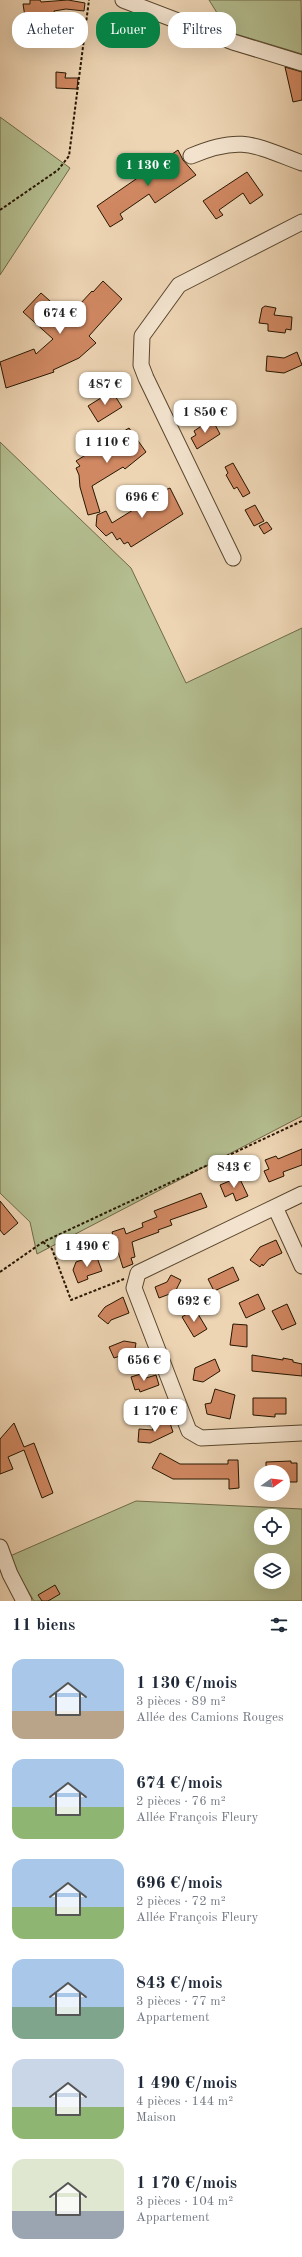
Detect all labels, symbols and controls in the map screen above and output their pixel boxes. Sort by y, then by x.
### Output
chip: Acheter [12,12,88,48]
chip: Louer [96,12,160,48]
chip: Filtres [168,12,236,48]
pin: 1 130 € [111,153,185,187]
text: 1 130 € [126,159,170,172]
pin: 674 € [32,301,88,335]
text: 674 € [43,307,77,320]
pin: 487 € [77,372,133,406]
text: 487 € [88,378,122,391]
pin: 1 850 € [168,400,242,434]
text: 1 850 € [183,406,227,419]
pin: 1 110 € [70,430,144,464]
text: 1 110 € [85,436,129,449]
pin: 696 € [114,485,170,519]
text: 696 € [125,491,159,504]
pin: 843 € [206,1155,262,1189]
text: 843 € [217,1161,251,1174]
pin: 1 490 € [50,1234,124,1268]
text: 1 490 € [65,1240,109,1253]
pin: 692 € [166,1289,222,1323]
text: 692 € [177,1295,211,1308]
pin: 656 € [116,1348,172,1382]
text: 656 € [127,1354,161,1367]
pin: 1 170 € [118,1399,192,1433]
text: 1 170 € [133,1405,177,1418]
north arrow [254,1465,290,1501]
map controls [254,1465,290,1589]
button: locate [254,1509,290,1545]
button: layers [254,1553,290,1589]
icon: filters [268,1614,290,1636]
text: 11 biens [12,1617,75,1634]
icon: home [44,1675,92,1723]
text: 1 130 €/mois [136,1675,237,1692]
text: 3 pièces · 89 m² [136,1695,226,1708]
text: Allée des Camions Rouges [136,1711,284,1724]
icon: home [44,1775,92,1823]
text: 674 €/mois [136,1775,222,1792]
text: 2 pièces · 76 m² [136,1795,226,1808]
text: Allée François Fleury [136,1811,258,1824]
icon: home [44,1875,92,1923]
text: 696 €/mois [136,1875,222,1892]
text: 2 pièces · 72 m² [136,1895,226,1908]
text: Allée François Fleury [136,1911,258,1924]
icon: home [44,1975,92,2023]
text: 843 €/mois [136,1975,222,1992]
text: 3 pièces · 77 m² [136,1995,226,2008]
text: Appartement [136,2011,210,2024]
icon: home [44,2075,92,2123]
text: 1 490 €/mois [136,2075,237,2092]
text: 4 pièces · 144 m² [136,2095,233,2108]
text: Maison [136,2111,176,2124]
icon: home [44,2175,92,2223]
text: 1 170 €/mois [136,2175,237,2192]
text: 3 pièces · 104 m² [136,2195,233,2208]
text: Appartement [136,2211,210,2224]

